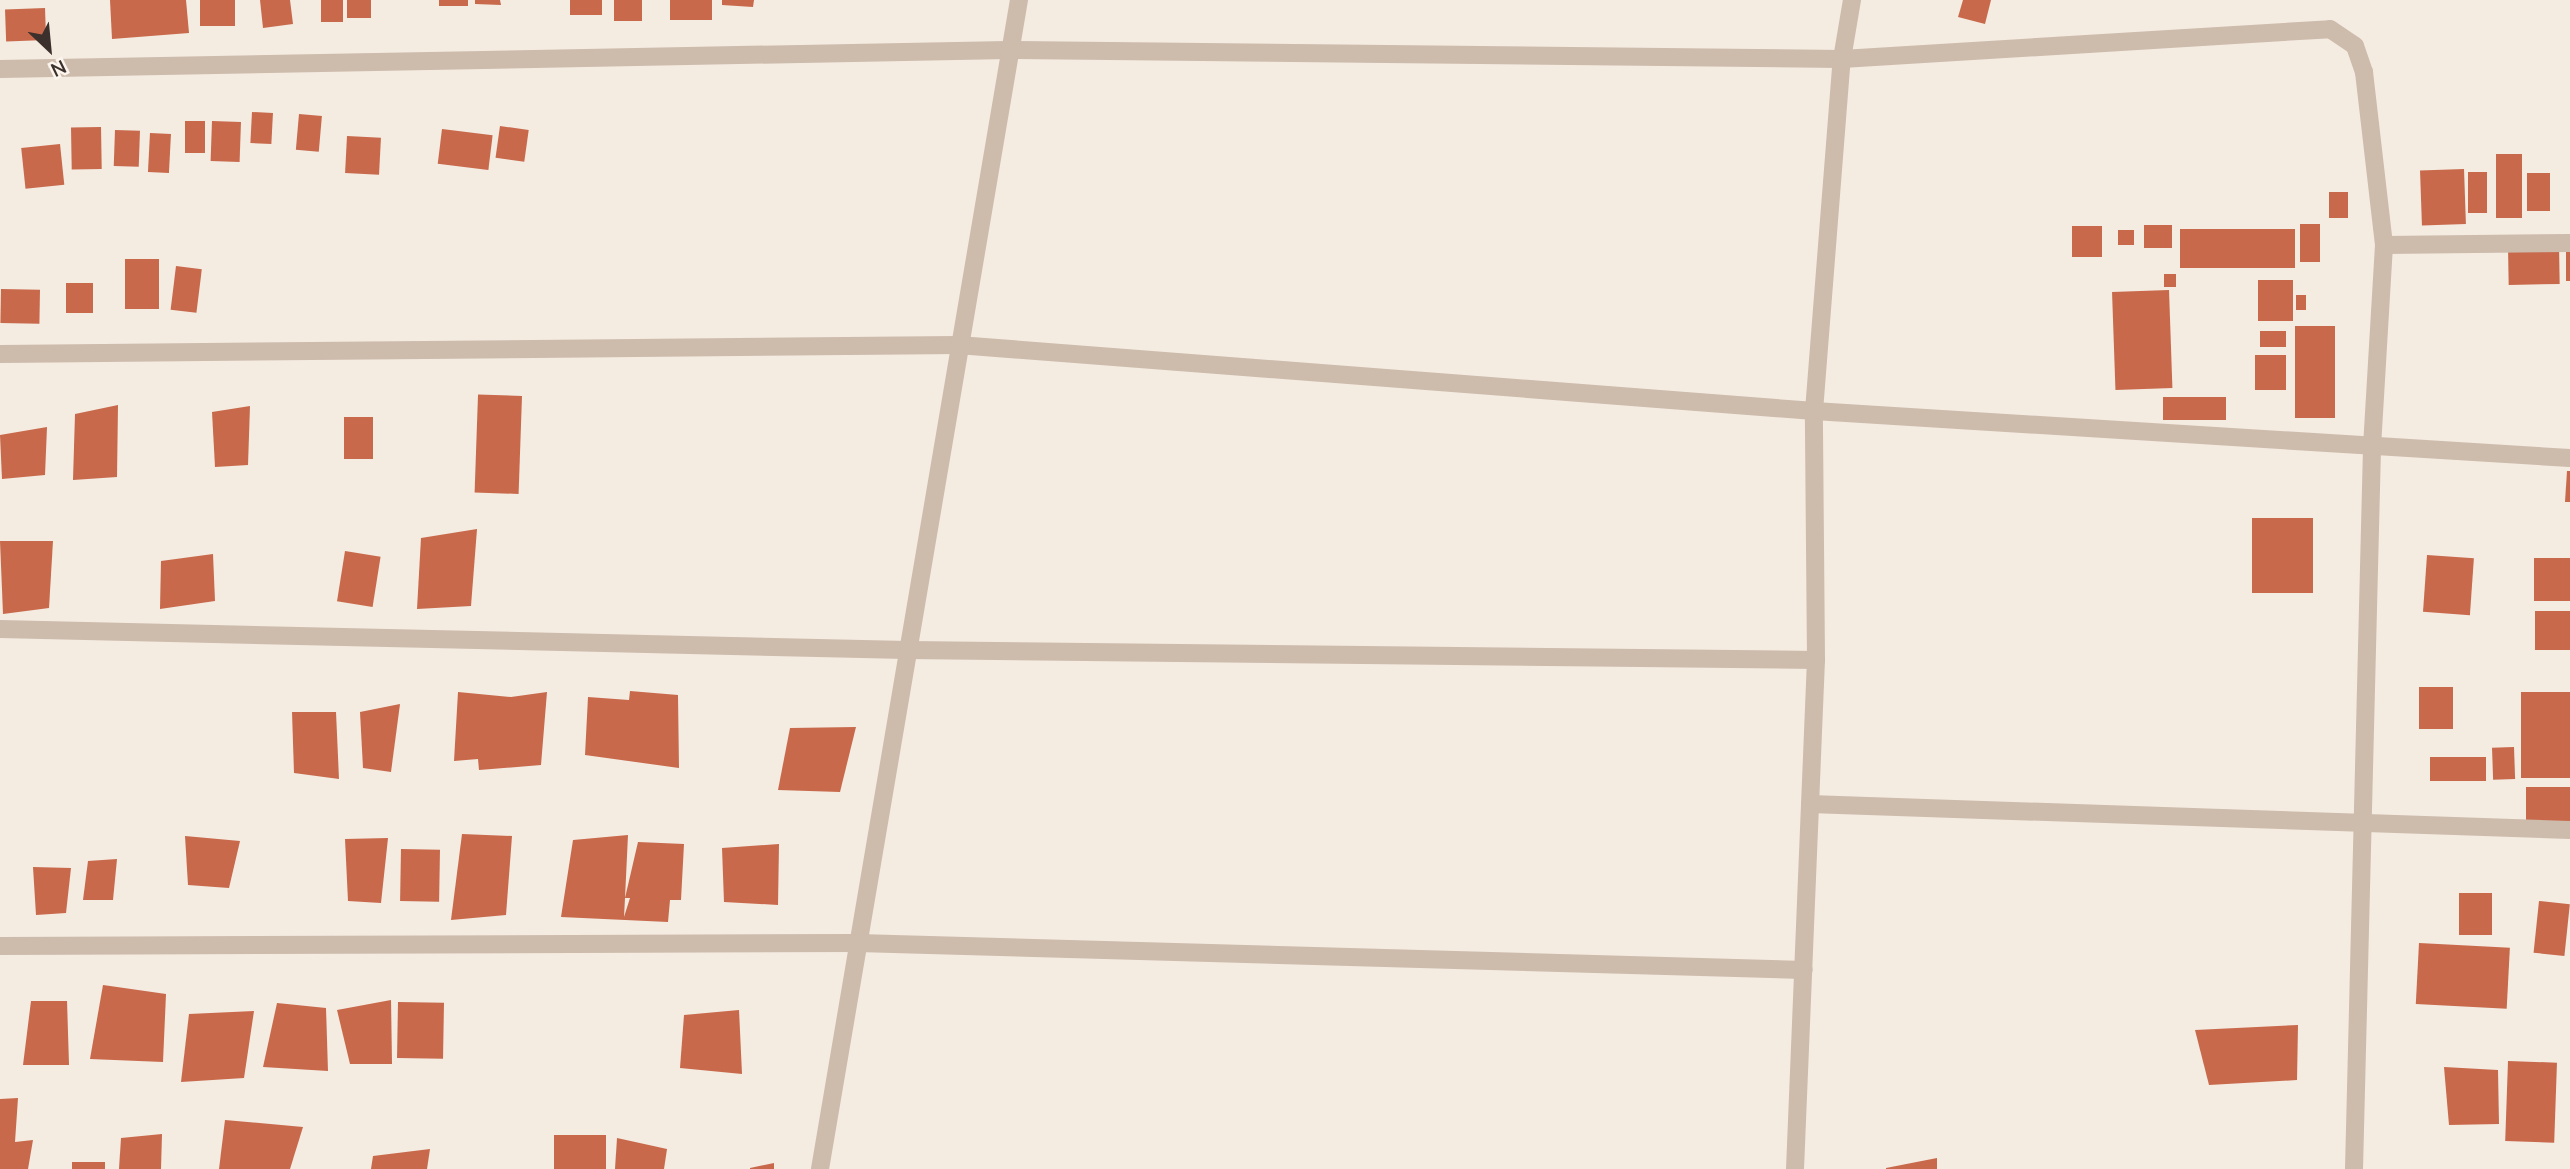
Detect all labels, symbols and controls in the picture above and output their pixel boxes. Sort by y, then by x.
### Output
north arrow [14,14,84,84]
text: N [46,53,70,83]

